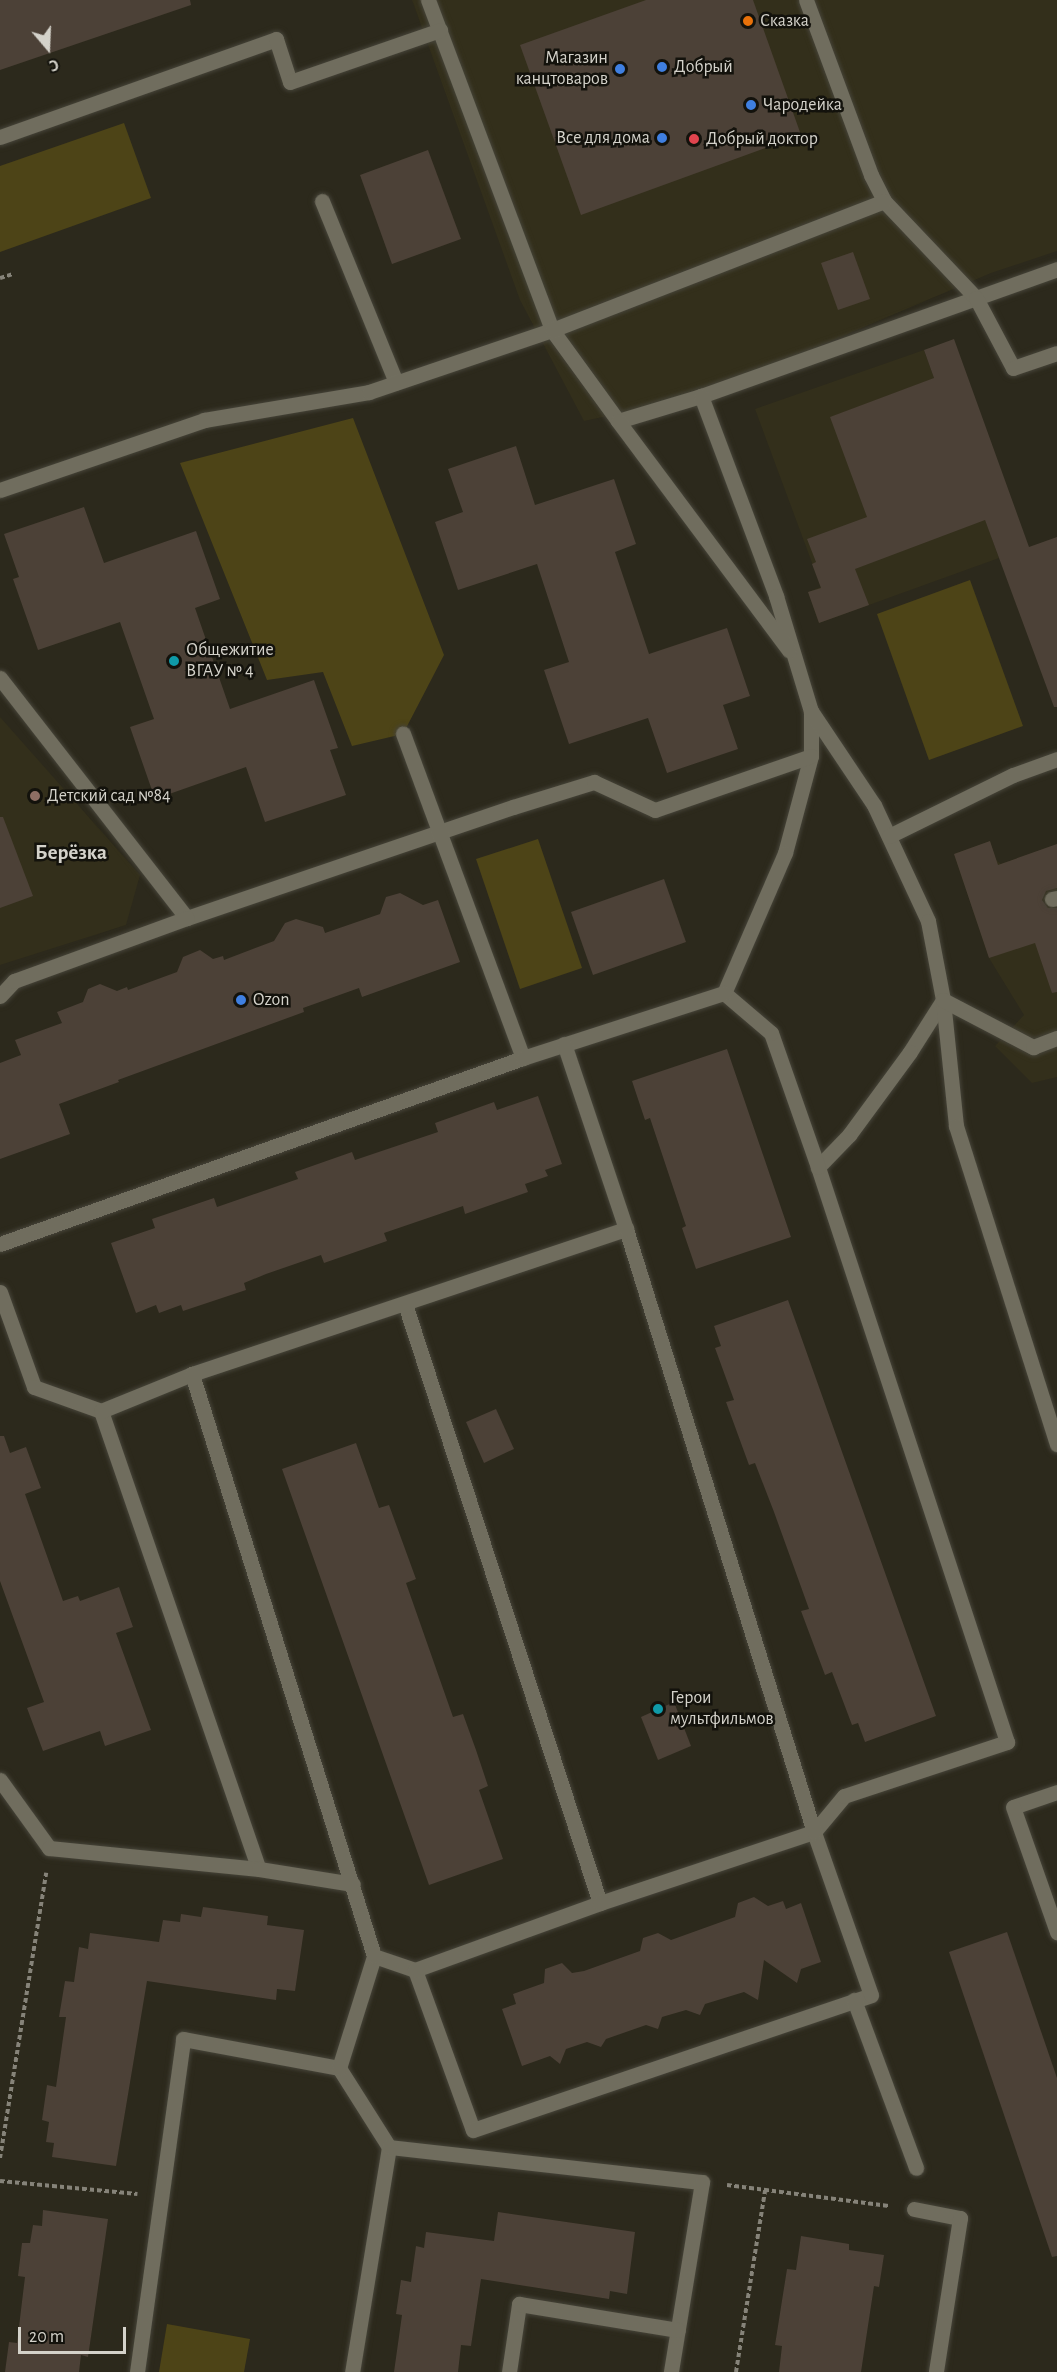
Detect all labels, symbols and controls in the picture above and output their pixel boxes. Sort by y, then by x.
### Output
place label: Сказка [760,10,809,32]
marker: Сказка [741,14,755,28]
north arrow [18,18,78,78]
place label: Магазин канцтоваров [516,48,608,90]
text: С [47,56,61,74]
place label: Добрый [674,56,733,78]
marker: Добрый [655,60,669,74]
marker: Магазин канцтоваров [613,62,627,76]
place label: Чародейка [763,94,842,116]
marker: Чародейка [744,98,758,112]
place label: Все для дома [556,127,650,149]
place label: Добрый доктор [706,128,818,150]
marker: Все для дома [655,131,669,145]
marker: Добрый доктор [687,132,701,146]
place label: Общежитие ВГАУ № 4 [186,640,274,682]
marker: Общежитие ВГАУ № 4 [167,654,181,668]
place label: Детский сад №84 [47,785,171,807]
marker: Детский сад №84 [28,789,42,803]
district label: Берёзка [35,840,107,866]
place label: Ozon [253,989,290,1011]
marker: Ozon [234,993,248,1007]
place label: Герои мультфильмов [670,1688,774,1730]
marker: Герои мультфильмов [651,1702,665,1716]
scale bar [21,2315,129,2353]
text: 20 m [29,2328,64,2346]

